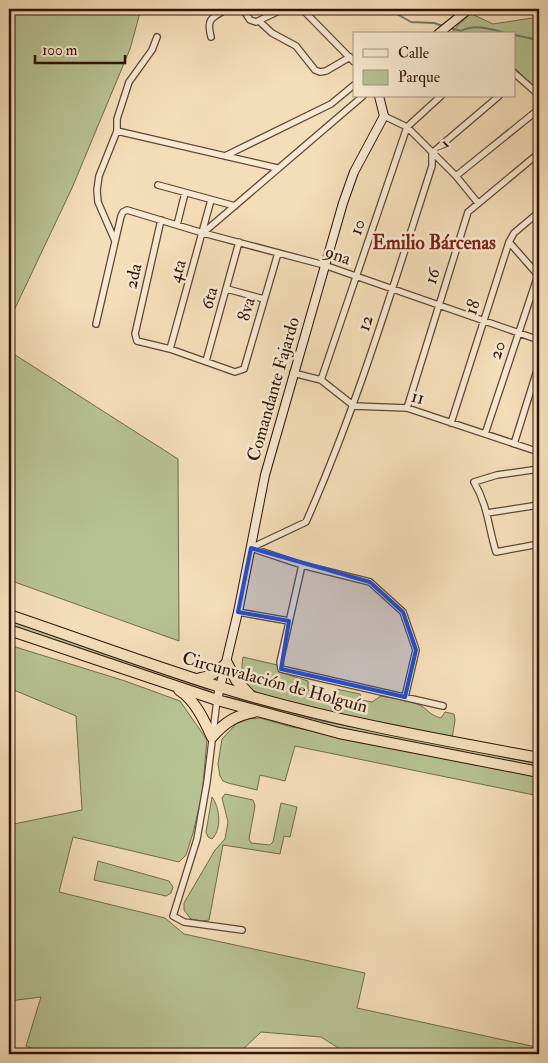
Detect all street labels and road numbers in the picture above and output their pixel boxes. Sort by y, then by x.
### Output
street label: 7 [434,134,456,156]
street label: 10 [344,216,371,238]
street label: 9na [320,240,354,271]
street label: 4ta [163,256,192,285]
street label: 2da [119,261,148,291]
street label: 16 [419,264,446,287]
street label: 6ta [195,284,224,312]
street label: 8va [232,294,261,324]
street label: 18 [459,297,486,318]
street label: 12 [352,312,379,334]
street label: Comandante Fajardo [242,314,305,464]
street label: 20 [484,338,511,362]
street label: 11 [409,385,427,410]
street label: Circunvalación de Holguín [180,647,370,718]

